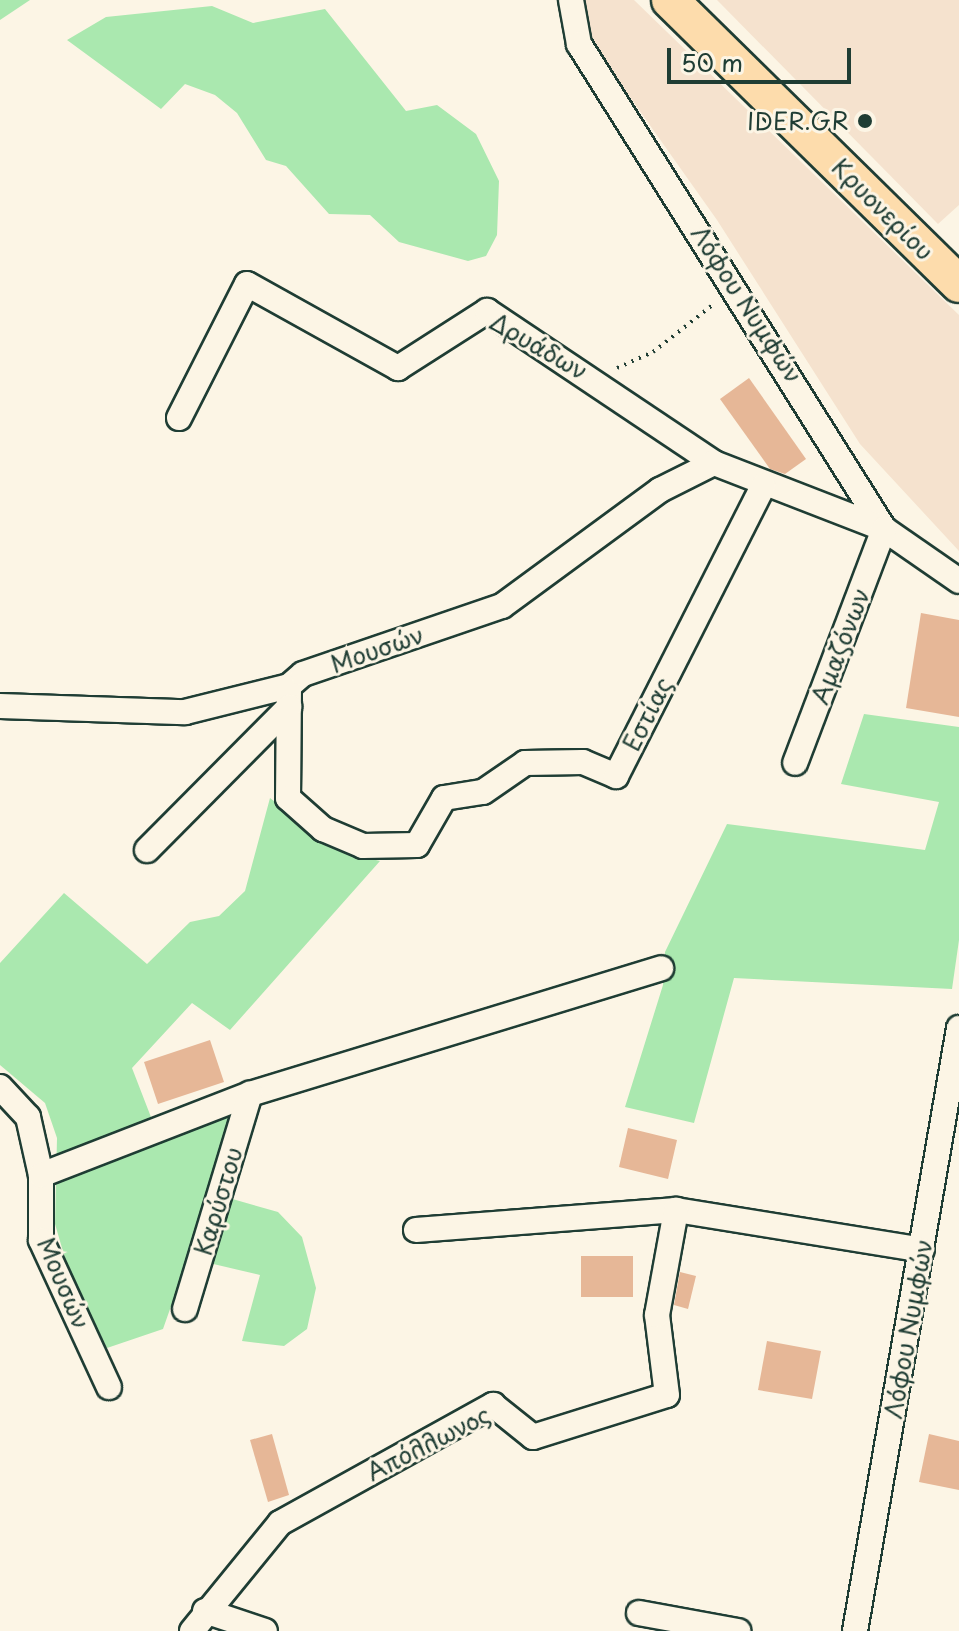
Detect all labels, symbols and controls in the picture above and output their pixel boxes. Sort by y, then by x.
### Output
scale bar [671,32,855,82]
text: 50 m [681,44,743,80]
place label: IDER.GR [747,107,849,135]
marker: IDER.GR [856,112,874,130]
street label: Κρυονερίου [826,152,940,266]
street label: Λόφου Νυμφών [686,220,808,388]
street label: Δρυάδων [485,307,593,385]
street label: Αμαζόνων [805,584,875,708]
street label: Μουσών [327,620,427,678]
street label: Εστίας [616,673,678,755]
street label: Καρύστου [188,1143,248,1259]
street label: Μουσών [32,1233,96,1333]
street label: Λόφου Νυμφών [878,1237,938,1421]
street label: Απόλλωνος [361,1400,495,1486]

